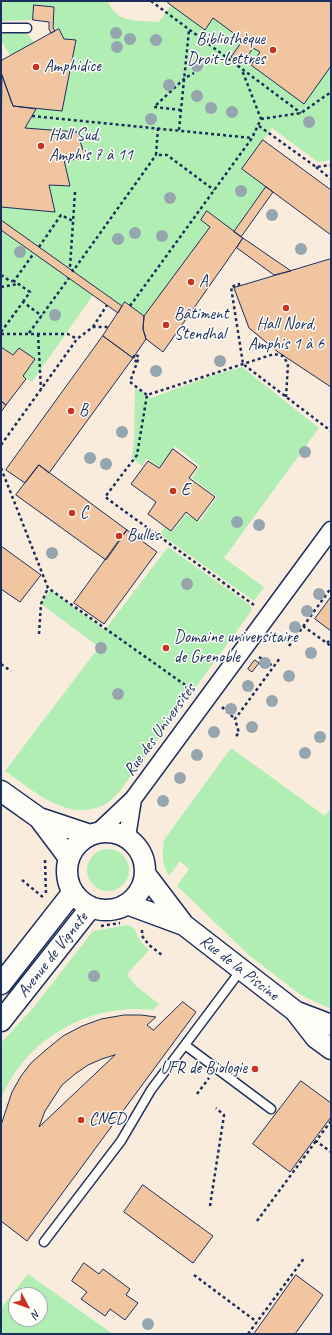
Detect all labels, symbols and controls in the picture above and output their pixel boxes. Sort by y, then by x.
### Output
place label: Bibliothèque Droit-Lettres [187,30,265,70]
marker: Bibliothèque Droit-Lettres [268,45,278,55]
place label: Amphidice [44,57,101,77]
marker: Amphidice [31,62,41,72]
place label: Hall Sud, Amphis 7 à 11 [49,126,133,166]
marker: Hall Sud, Amphis 7 à 11 [36,141,46,151]
place label: A [199,272,208,292]
marker: A [186,277,196,287]
marker: Hall Nord, Amphis 1 à 6 [281,303,291,313]
place label: Bâtiment Stendhal [174,305,228,345]
place label: Hall Nord, Amphis 1 à 6 [248,315,324,355]
marker: Bâtiment Stendhal [161,320,171,330]
place label: B [79,401,88,421]
marker: B [66,406,76,416]
place label: E [181,481,190,501]
marker: E [168,486,178,496]
place label: C [80,503,88,523]
marker: C [67,508,77,518]
place label: Bulles [127,526,159,546]
marker: Bulles [114,531,124,541]
place label: Domaine universitaire de Grenoble [174,628,297,668]
marker: Domaine universitaire de Grenoble [161,643,171,653]
street label: Rue des Universités [120,680,200,780]
street label: Avenue de Vignate [13,908,93,1002]
street label: Rue de la Piscine [195,931,283,1005]
place label: UFR de Biologie [160,1059,247,1079]
marker: UFR de Biologie [250,1064,260,1074]
place label: CNED [89,1110,125,1130]
marker: CNED [76,1115,86,1125]
north arrow [8,1287,48,1327]
text: N [29,1307,44,1321]

